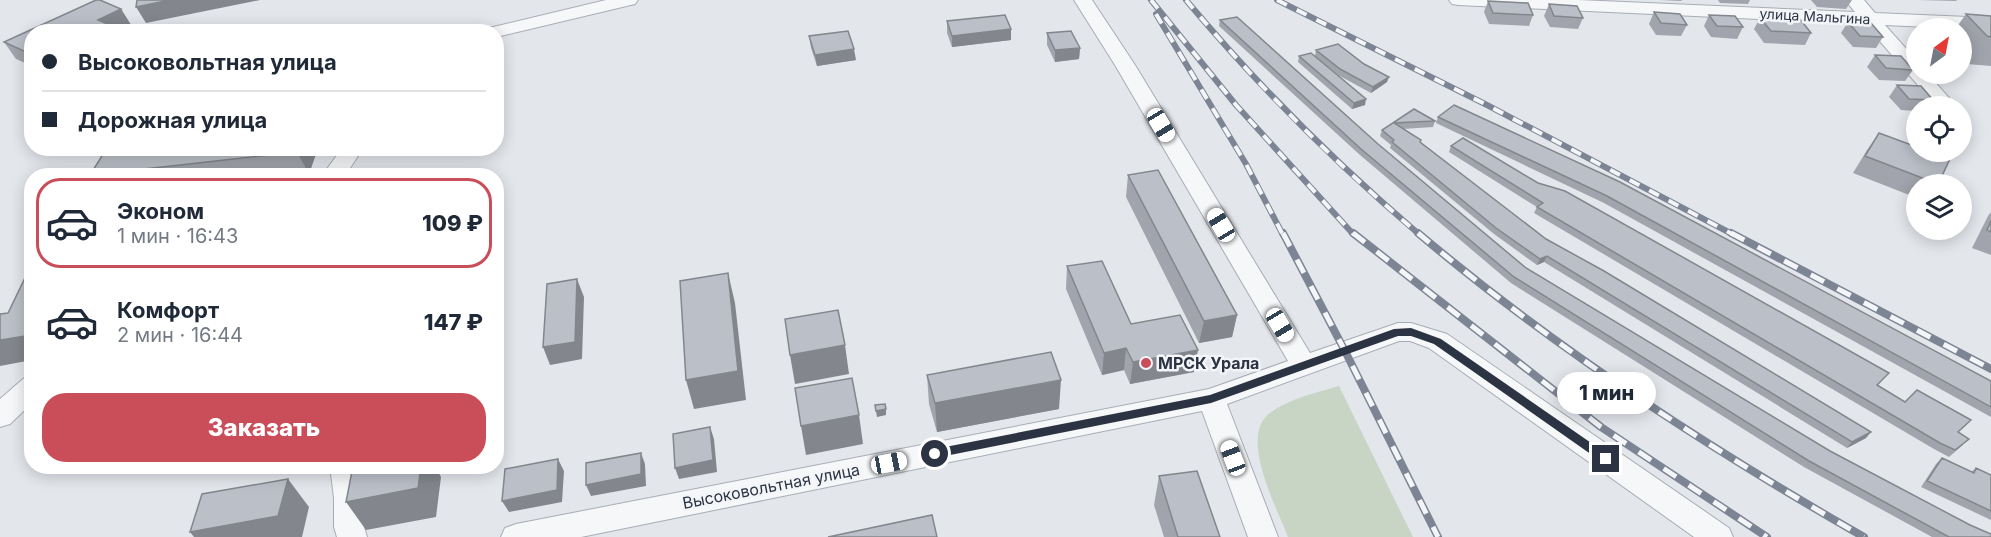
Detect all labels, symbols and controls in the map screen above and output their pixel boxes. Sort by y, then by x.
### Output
street label: улица Мальгина [1759,5,1871,27]
north arrow [1906,18,1972,84]
map controls [1906,18,1972,240]
text: Высоковольтная улица [78,49,337,75]
button: locate [1906,96,1972,162]
car [1144,105,1178,145]
text: Дорожная улица [78,107,267,133]
button: layers [1906,174,1972,240]
icon: car [45,196,99,250]
text: Эконом [117,198,204,224]
car [1204,205,1238,245]
text: 109 ₽ [422,210,483,236]
text: 1 мин · 16:43 [117,224,238,248]
icon: car [45,295,99,349]
text: Комфорт [117,297,219,323]
car [1263,305,1297,345]
text: 147 ₽ [424,309,483,335]
text: 2 мин · 16:44 [117,323,243,347]
place label: МРСК Урала [1158,353,1259,373]
marker: МРСК Урала [1139,356,1153,370]
callout: 1 мин [1556,372,1656,414]
text: 1 мин [1579,381,1634,405]
button: Заказать [42,393,486,462]
car [1218,438,1248,478]
route start [921,440,948,467]
route end [1592,445,1619,472]
car [870,451,908,475]
street label: Высоковольтная улица [681,459,861,513]

